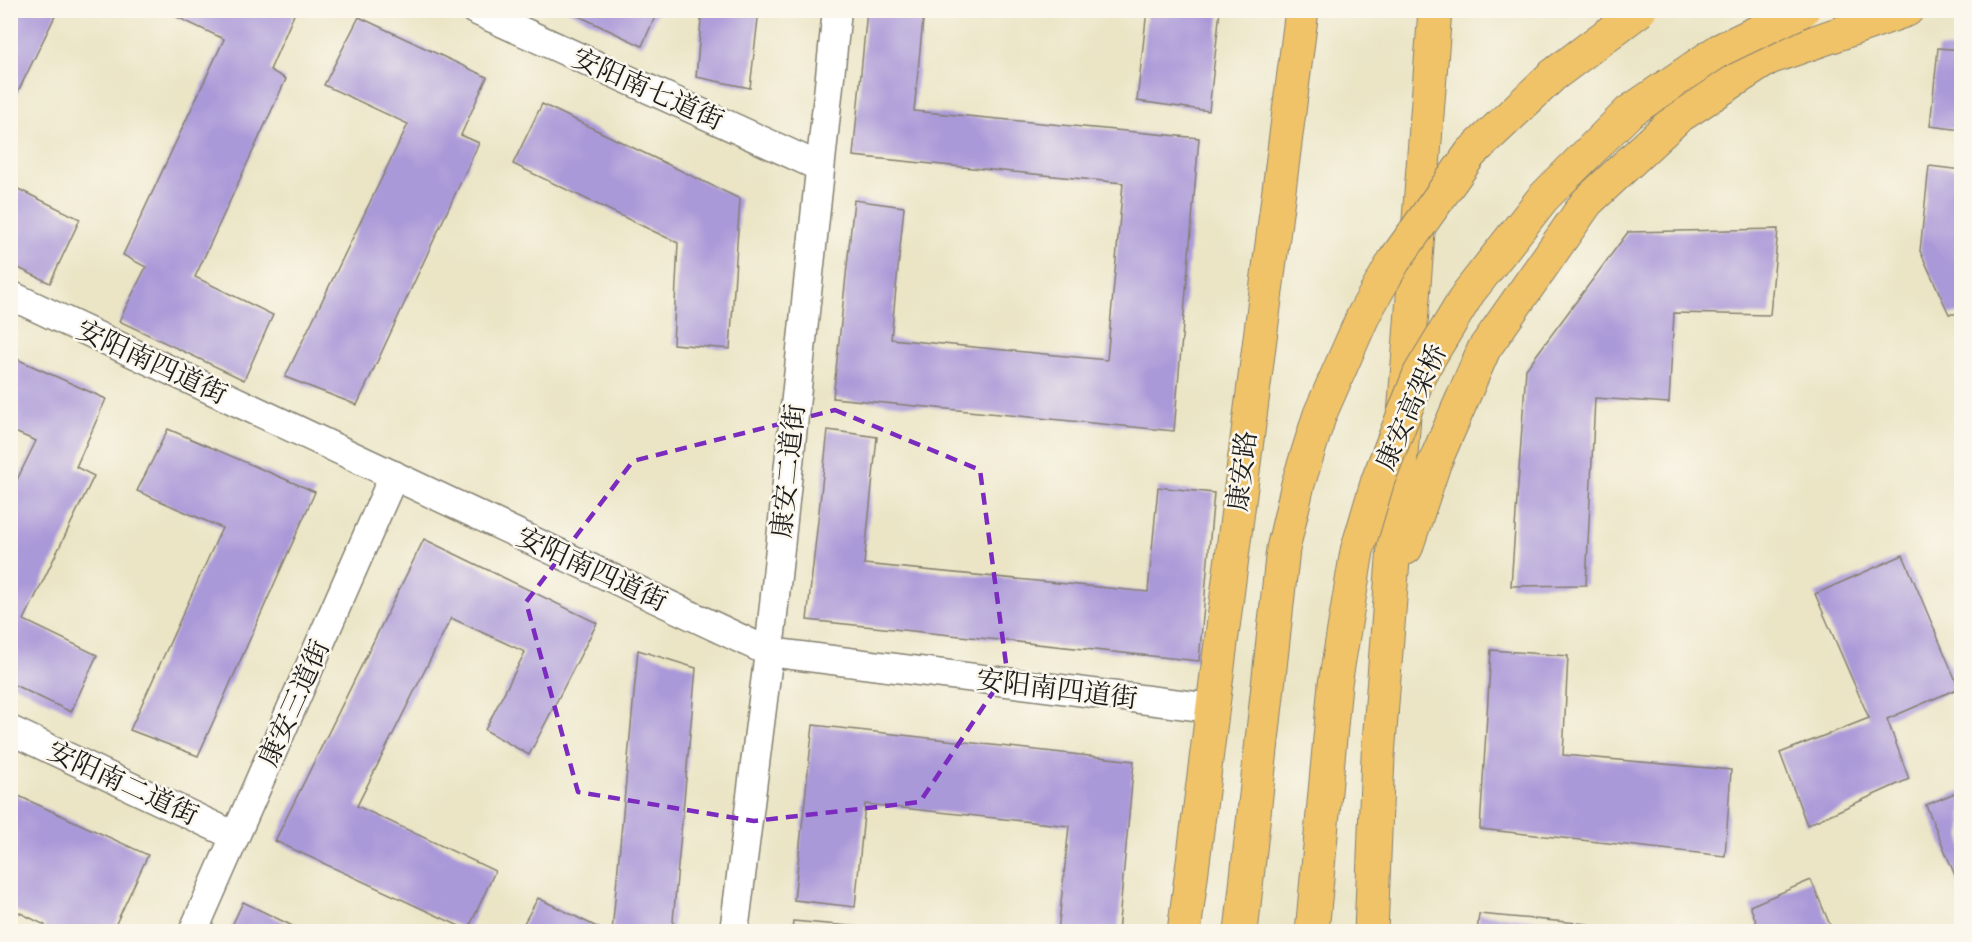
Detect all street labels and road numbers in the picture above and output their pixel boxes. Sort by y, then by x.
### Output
street label: 安阳南七道街 [567,40,729,137]
street label: 安阳南四道街 [71,311,233,412]
street label: 康安高架桥 [1367,338,1454,476]
street label: 康安二道街 [763,402,812,540]
street label: 康安路 [1219,429,1264,513]
street label: 安阳南四道街 [511,518,673,619]
street label: 康安三道街 [250,634,337,772]
street label: 安阳南四道街 [975,661,1140,716]
street label: 安阳南二道街 [42,732,204,833]

